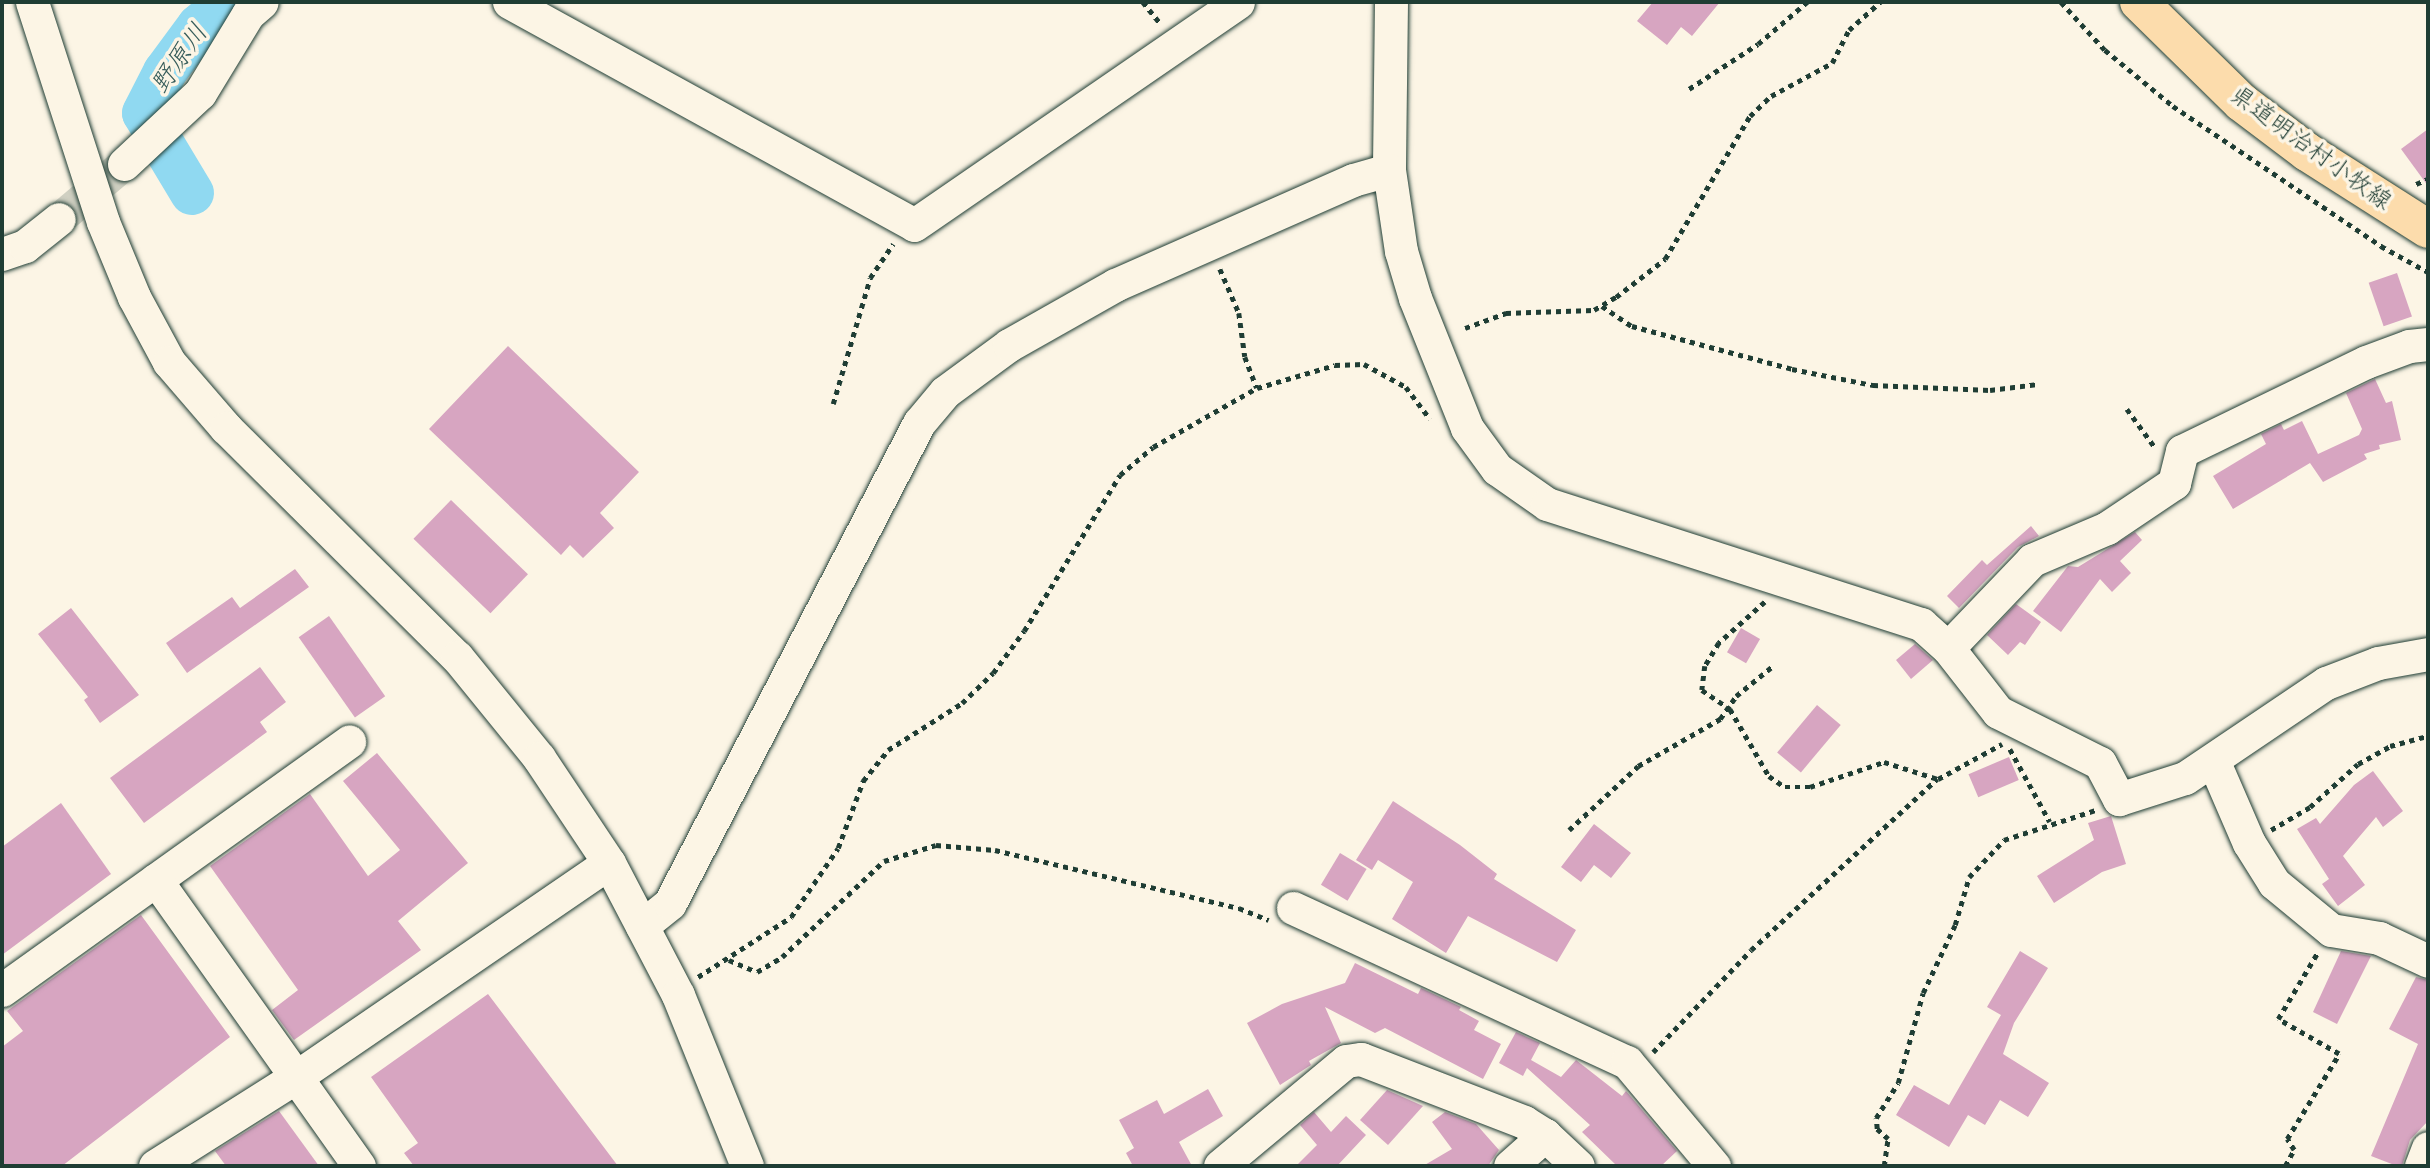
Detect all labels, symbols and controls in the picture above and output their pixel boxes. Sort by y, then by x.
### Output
water label: 野原川 [145,18,215,100]
street label: 県道明治村小牧線 [2225,80,2397,216]

